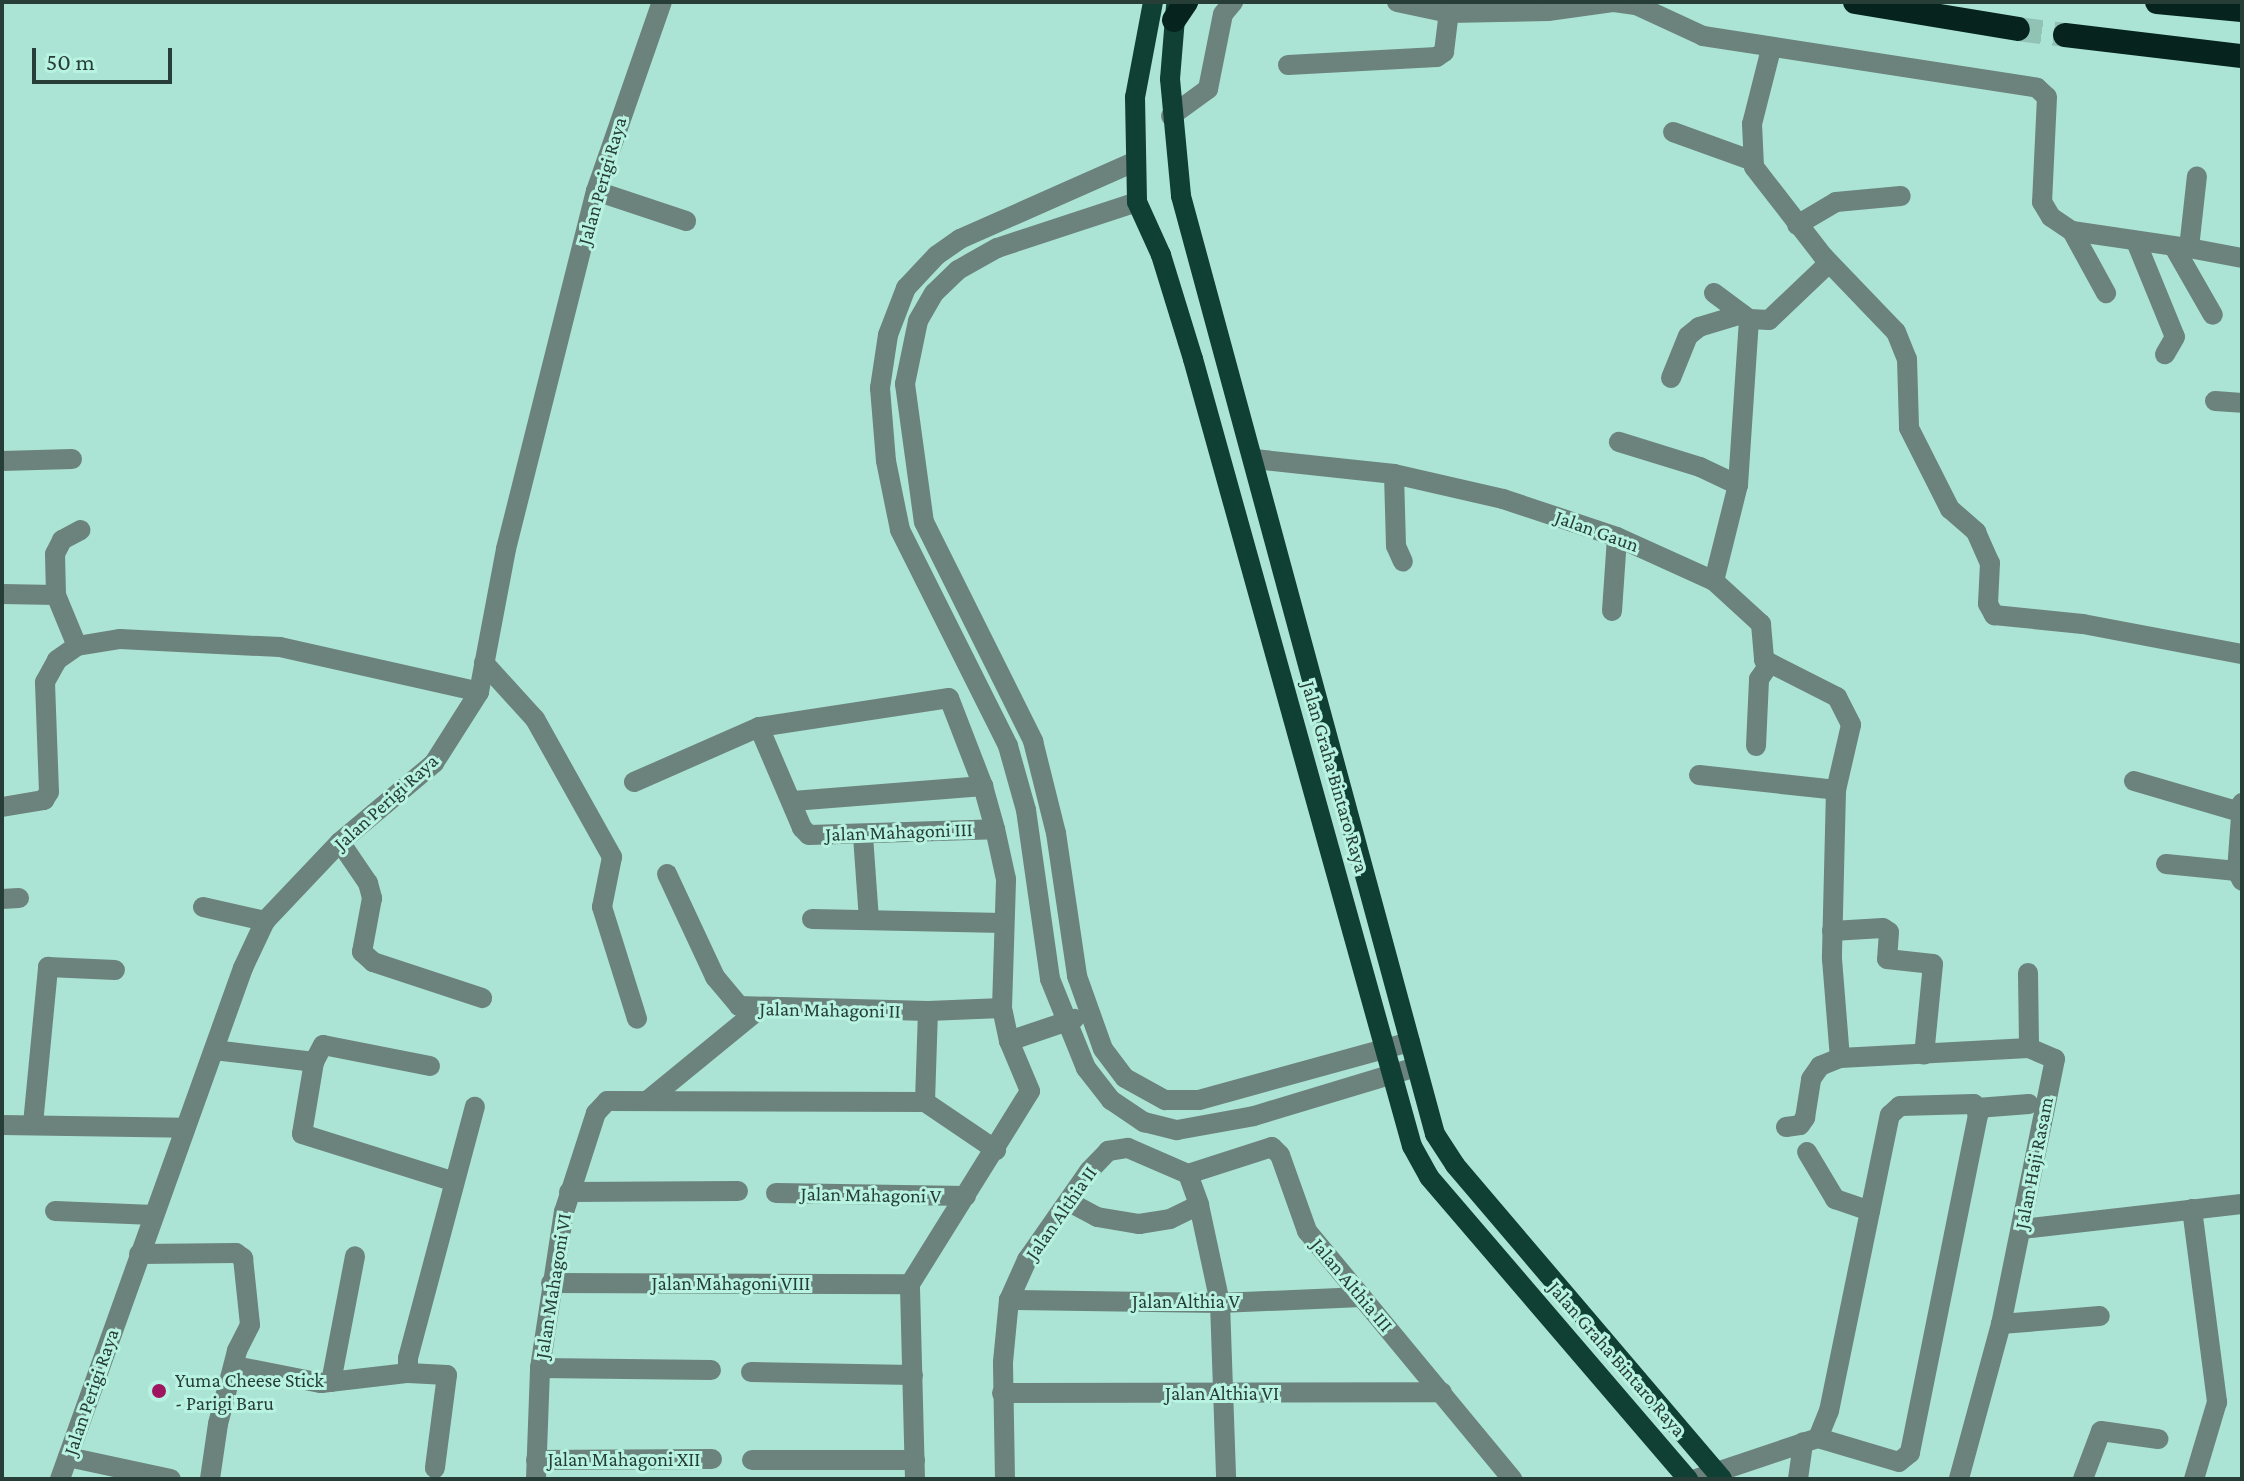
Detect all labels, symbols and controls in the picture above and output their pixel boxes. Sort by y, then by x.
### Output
scale bar [36,32,176,82]
text: 50 m [46,48,95,75]
street label: Jalan Perigi Raya [572,114,632,248]
street label: Jalan Gaun [1552,505,1642,557]
street label: Jalan Graha Bintaro Raya [1296,679,1374,875]
street label: Jalan Perigi Raya [329,749,443,855]
street label: Jalan Mahagoni III [825,817,973,847]
street label: Jalan Mahagoni II [759,997,901,1023]
street label: Jalan Haji Rasam [2009,1095,2059,1231]
street label: Jalan Althia II [1020,1162,1102,1264]
street label: Jalan Mahagoni V [800,1182,942,1208]
street label: Jalan Mahagoni VI [530,1212,576,1360]
street label: Jalan Althia III [1306,1233,1398,1337]
street label: Jalan Mahagoni VIII [652,1271,810,1295]
street label: Jalan Graha Bintaro Raya [1543,1276,1691,1442]
street label: Jalan Althia V [1132,1289,1240,1313]
street label: Jalan Perigi Raya [58,1326,124,1458]
place label: Yuma Cheese Stick - Parigi Baru [175,1368,324,1415]
street label: Jalan Althia VI [1165,1381,1279,1405]
marker: Yuma Cheese Stick - Parigi Baru [150,1382,168,1400]
street label: Jalan Mahagoni XII [548,1447,700,1471]

